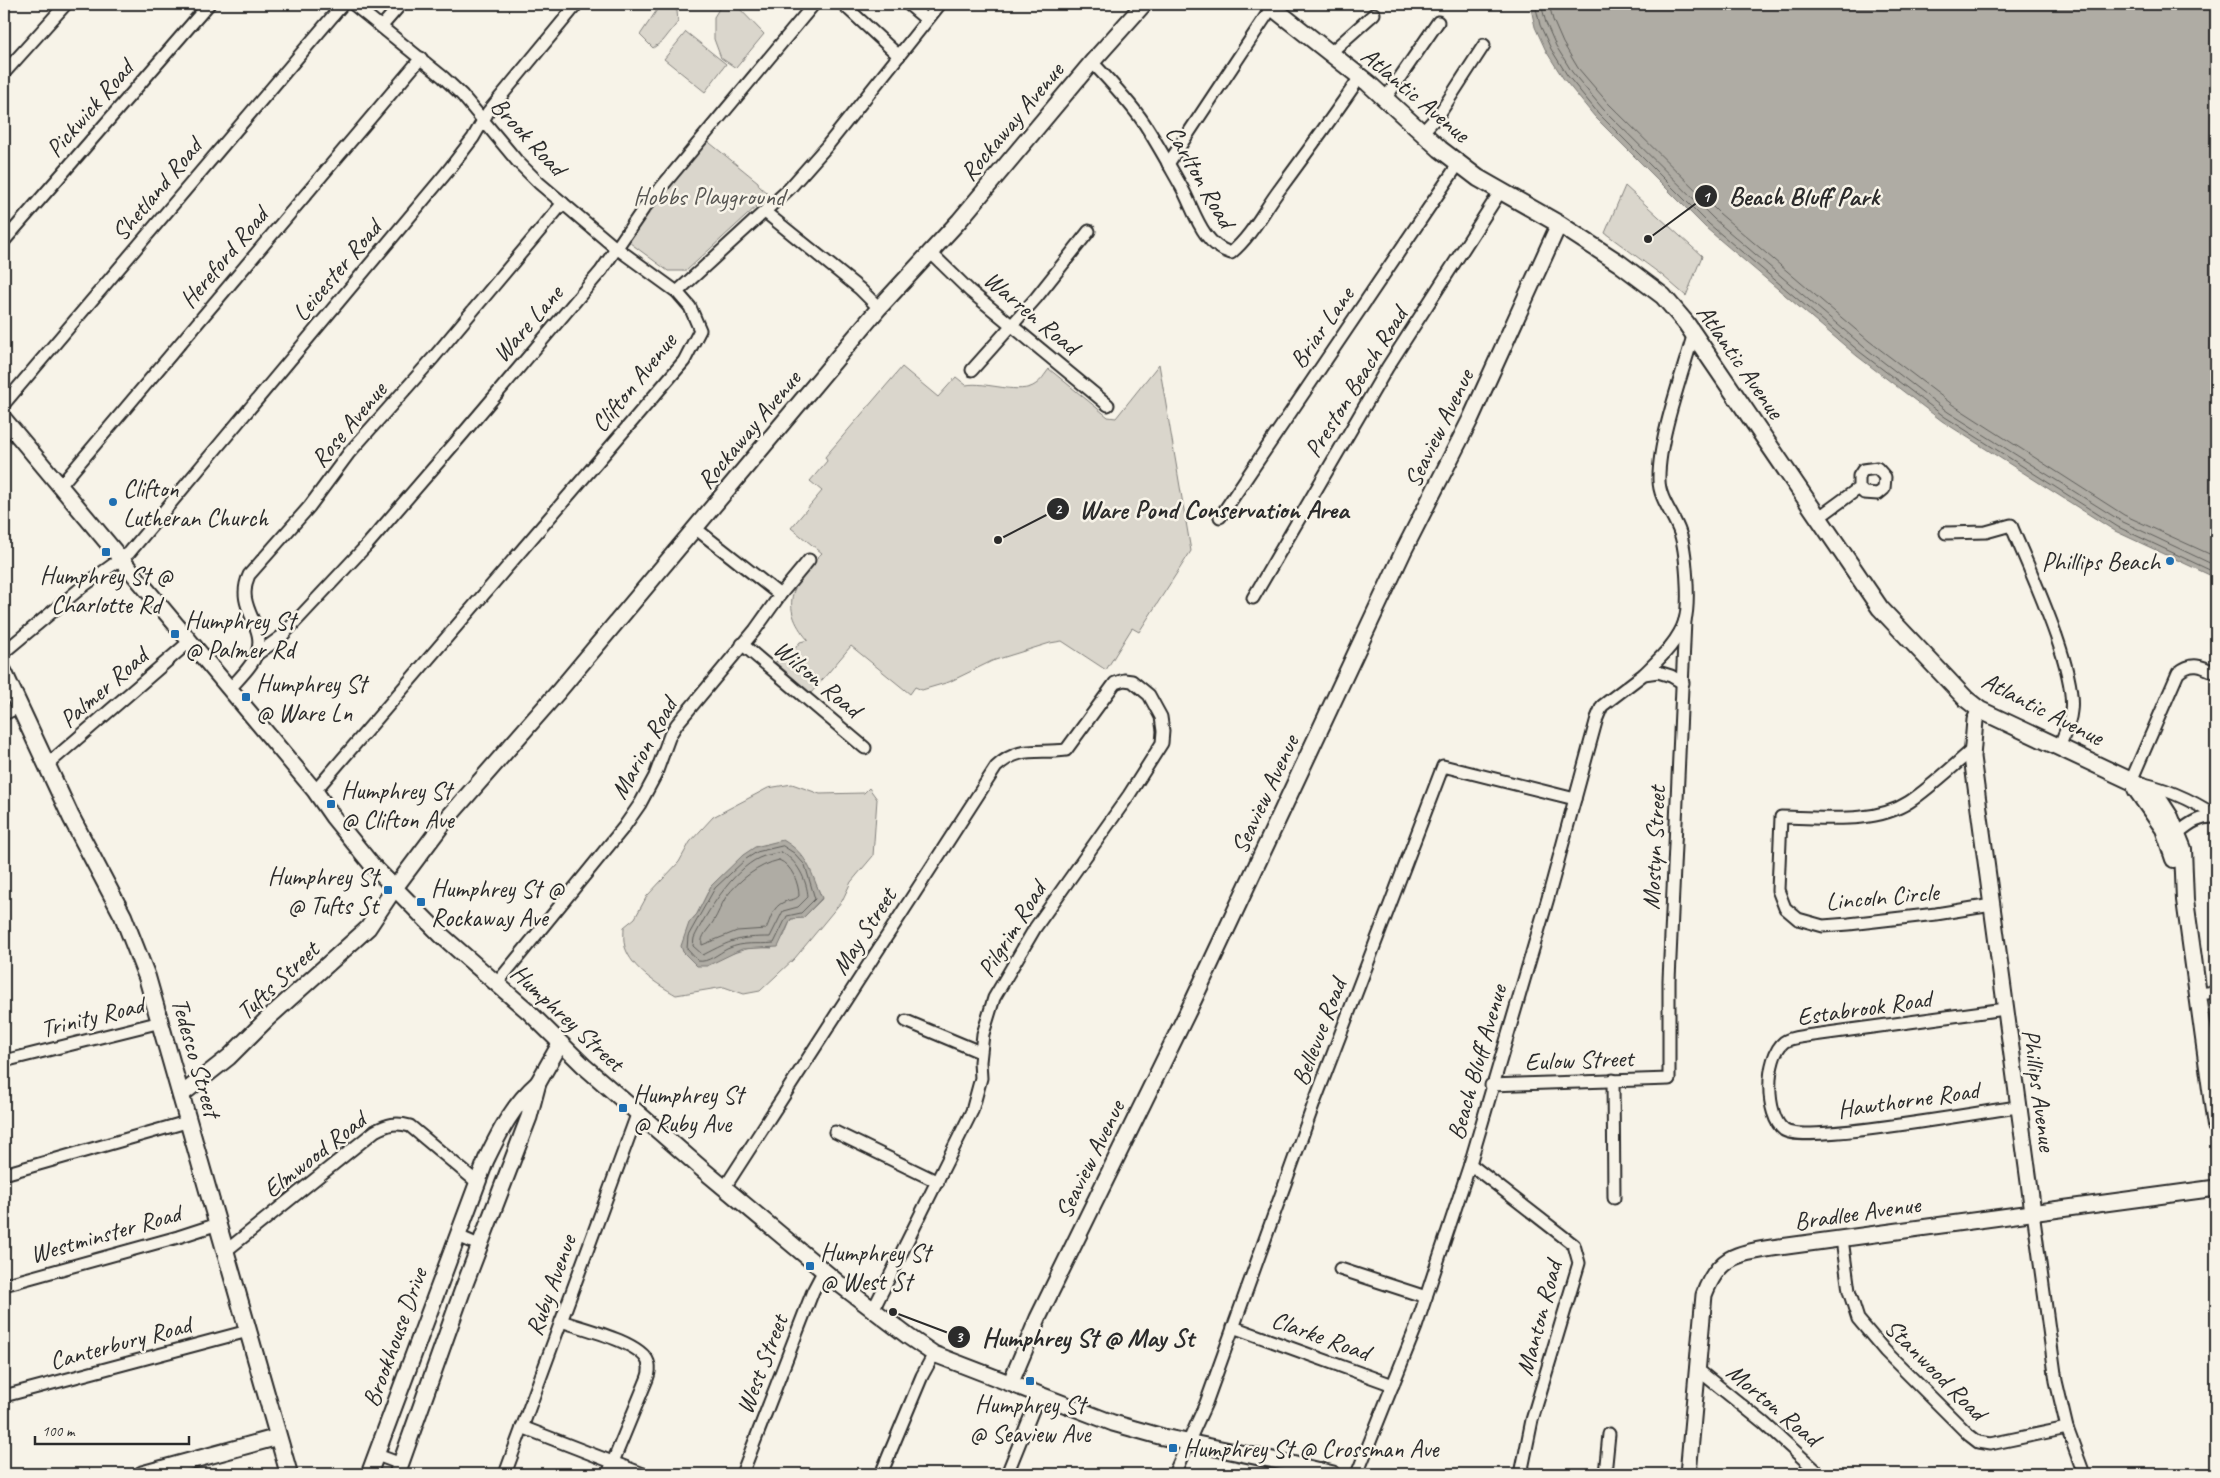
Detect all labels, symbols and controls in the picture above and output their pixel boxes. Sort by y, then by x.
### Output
street label: Atlantic Avenue [1354,40,1478,151]
street label: Pickwick Road [39,51,143,164]
street label: Rockaway Avenue [953,54,1072,188]
street label: Brook Road [484,90,575,185]
street label: Carlton Road [1158,120,1244,237]
street label: Shetland Road [104,129,211,248]
callout: Beach Bluff Park [1694,176,1889,217]
text: Beach Bluff Park [1729,180,1881,213]
park label: Hobbs Playground [633,181,788,213]
text: 1 [1703,188,1712,207]
street label: Hereford Road [172,197,278,315]
street label: Leicester Road [285,210,391,328]
street label: Warren Road [977,264,1089,365]
street label: Ware Lane [485,277,571,369]
street label: Briar Lane [1282,279,1362,374]
street label: Preston Beach Road [1297,298,1417,464]
street label: Atlantic Avenue [1689,298,1792,426]
street label: Clifton Avenue [584,325,685,439]
street label: Rockaway Avenue [690,362,809,496]
street label: Seaview Avenue [1397,362,1482,493]
street label: Rose Avenue [304,374,395,474]
place label: Clifton Lutheran Church [123,473,269,534]
callout: Ware Pond Conservation Area [1045,488,1358,529]
text: Ware Pond Conservation Area [1079,493,1351,526]
marker: Clifton Lutheran Church [107,496,119,508]
text: 2 [1055,500,1063,519]
marker: Humphrey St @ Charlotte Rd [100,546,112,558]
place label: Phillips Beach [2042,546,2161,578]
marker: Phillips Beach [2164,555,2176,567]
place label: Humphrey St @ Charlotte Rd [40,560,174,621]
place label: Humphrey St @ Palmer Rd [185,605,299,666]
marker: Humphrey St @ Palmer Rd [169,628,181,640]
street label: Wilson Road [767,633,871,727]
street label: Palmer Road [53,638,158,735]
street label: Atlantic Avenue [1976,665,2110,754]
place label: Humphrey St @ Ware Ln [256,668,370,729]
street label: Marion Road [603,690,686,805]
marker: Humphrey St @ Ware Ln [240,691,252,703]
street label: Seaview Avenue [1223,728,1307,859]
place label: Humphrey St @ Clifton Ave [341,775,455,836]
street label: Mostyn Street [1635,783,1673,911]
marker: Humphrey St @ Clifton Ave [325,798,337,810]
place label: Humphrey St @ Tufts St [268,861,382,922]
place label: Humphrey St @ Rockaway Ave [431,873,565,934]
street label: Pilgrim Road [970,873,1056,983]
street label: Lincoln Circle [1824,876,1942,918]
street label: May Street [824,880,905,981]
marker: Humphrey St @ Tufts St [382,884,394,896]
marker: Humphrey St @ Rockaway Ave [415,896,427,908]
street label: Tufts Street [230,933,328,1027]
street label: Humphrey Street [504,957,633,1080]
street label: Bellevue Road [1284,971,1355,1090]
street label: Beach Bluff Avenue [1440,979,1515,1143]
street label: Estabrook Road [1795,982,1937,1033]
street label: Trinity Road [38,988,151,1045]
street label: Tedesco Street [164,994,229,1124]
street label: Phillips Avenue [2015,1027,2064,1155]
street label: Eulow Street [1524,1042,1637,1078]
street label: Hawthorne Road [1835,1074,1984,1126]
place label: Humphrey St @ Ruby Ave [633,1079,747,1140]
street label: Seaview Avenue [1048,1093,1133,1224]
street label: Elmwood Road [257,1102,376,1205]
marker: Humphrey St @ Ruby Ave [617,1102,629,1114]
street label: Bradlee Avenue [1792,1188,1924,1238]
street label: Westminster Road [26,1196,188,1271]
street label: Ruby Avenue [518,1229,585,1340]
place label: Humphrey St @ West St [820,1237,934,1298]
street label: Manton Road [1508,1253,1571,1379]
marker: Humphrey St @ West St [804,1260,816,1272]
street label: Brookhouse Drive [355,1262,435,1411]
street label: Clarke Road [1267,1303,1378,1370]
street label: Canterbury Road [46,1308,198,1377]
street label: West Street [729,1308,796,1418]
street label: Stanwood Road [1878,1312,1996,1430]
callout: Humphrey St @ May St [947,1316,1205,1357]
text: Humphrey St @ May St [982,1321,1197,1354]
text: 3 [956,1328,964,1347]
street label: Morton Road [1720,1356,1830,1456]
marker: Humphrey St @ Seaview Ave [1024,1375,1036,1387]
place label: Humphrey St @ Seaview Ave [970,1389,1092,1450]
scale bar [35,1413,189,1445]
text: 100 m [42,1422,76,1441]
place label: Humphrey St @ Crossman Ave [1183,1433,1440,1465]
marker: Humphrey St @ Crossman Ave [1167,1442,1179,1454]

